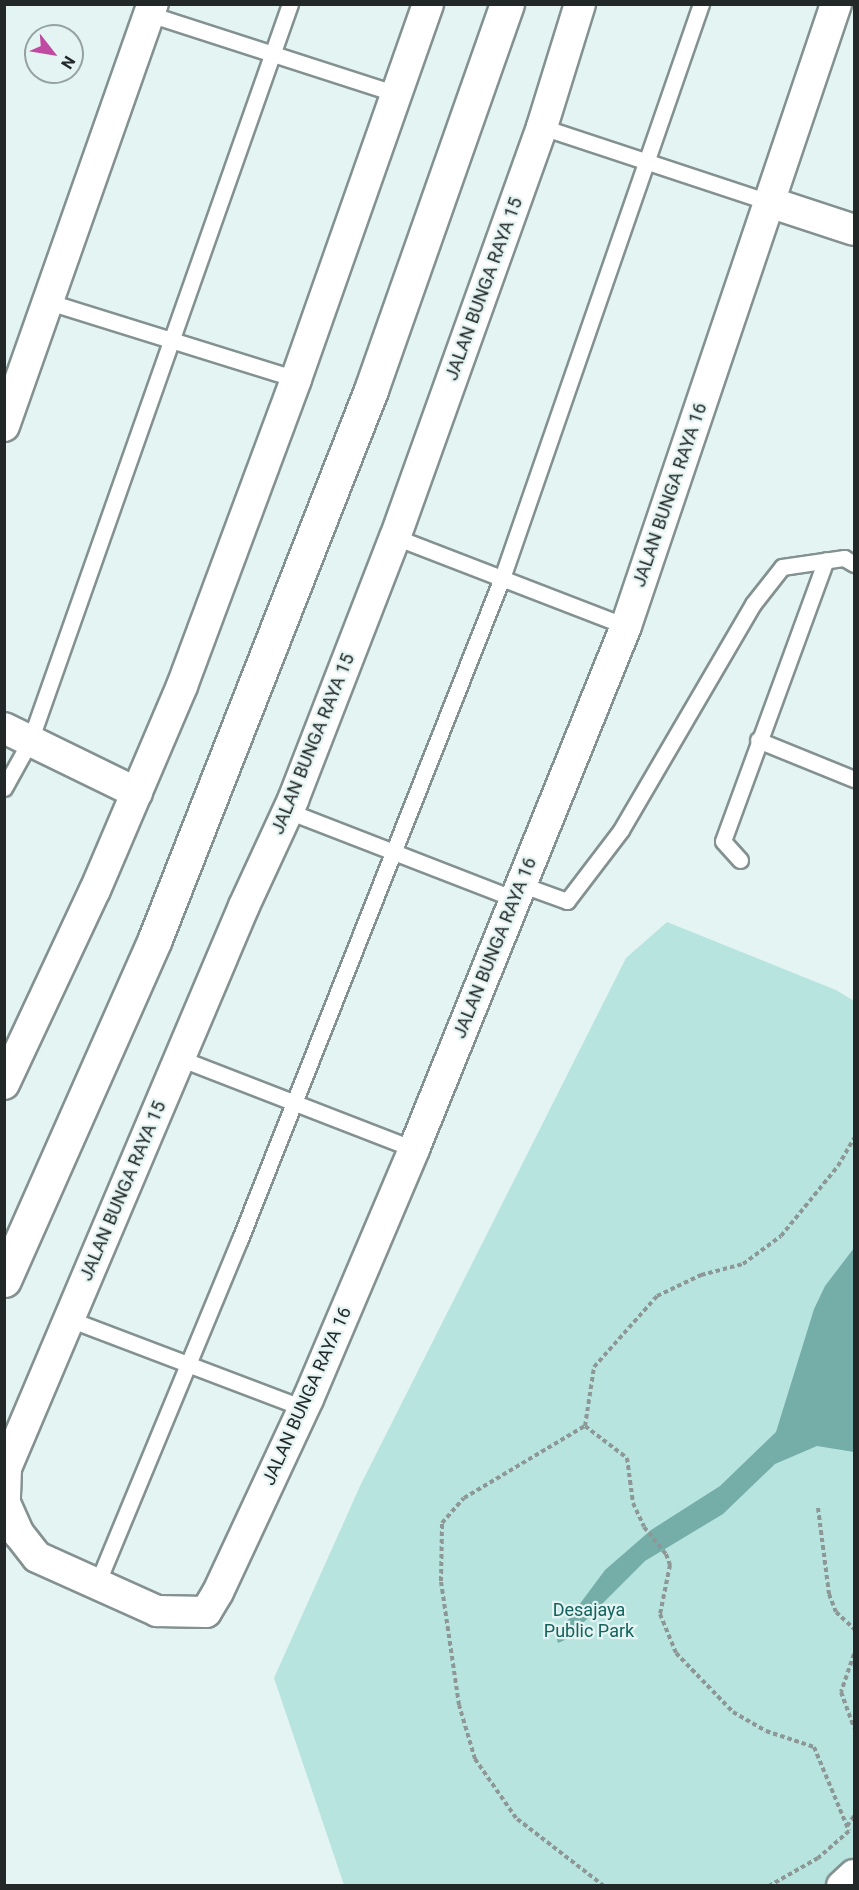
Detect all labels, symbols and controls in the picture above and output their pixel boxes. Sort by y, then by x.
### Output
north arrow [24,24,84,84]
text: N [57,53,79,72]
street label: JALAN BUNGA RAYA 15 [441,195,527,383]
street label: JALAN BUNGA RAYA 16 [628,400,712,590]
street label: JALAN BUNGA RAYA 15 [267,650,359,838]
street label: JALAN BUNGA RAYA 16 [449,854,541,1042]
street label: JALAN BUNGA RAYA 15 [75,1098,171,1284]
street label: JALAN BUNGA RAYA 16 [258,1303,356,1489]
park label: Desajaya Public Park [544,1600,634,1642]

